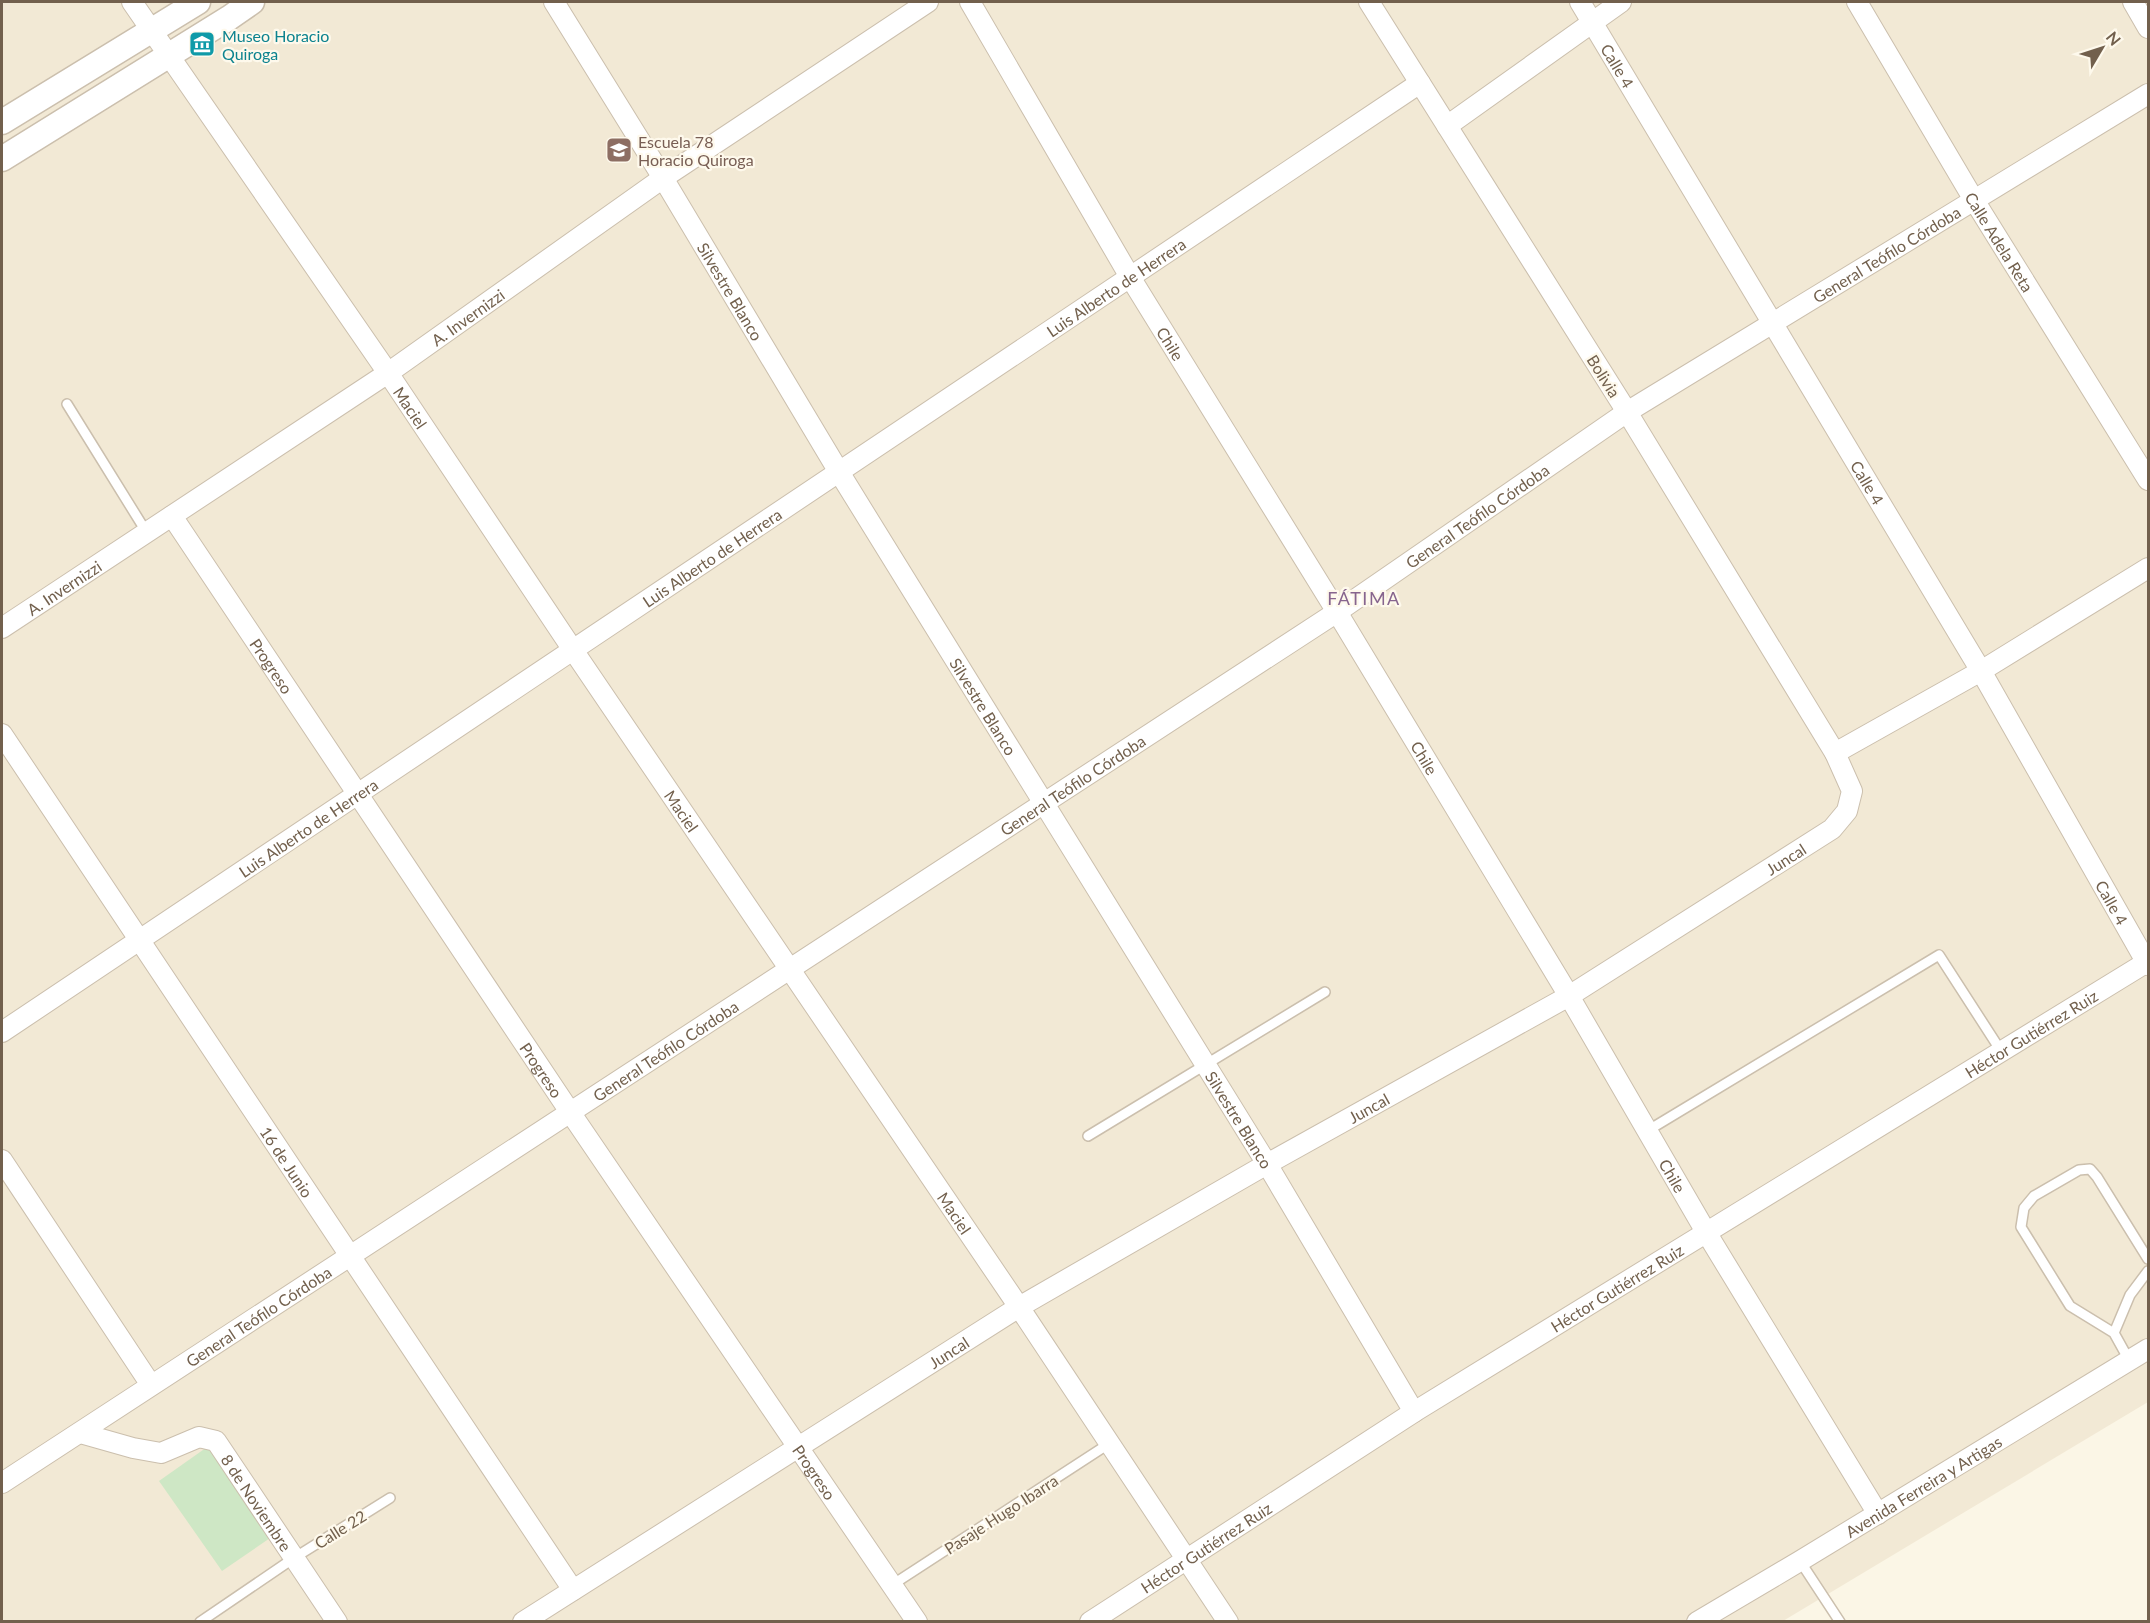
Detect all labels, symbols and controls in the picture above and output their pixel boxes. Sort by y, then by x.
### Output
north arrow [2072,18,2132,78]
place label: Museo Horacio Quiroga [222,26,329,63]
text: N [2103,27,2125,49]
museum icon: Museo Horacio Quiroga [187,29,217,59]
street label: Calle 4 [1598,40,1639,91]
place label: Escuela 78 Horacio Quiroga [638,132,754,169]
school or university icon: Escuela 78 Horacio Quiroga [604,135,634,165]
street label: Calle Adela Reta [1962,188,2038,295]
street label: General Teófilo Córdoba [1809,201,1964,306]
street label: Luis Alberto de Herrera [1043,233,1189,340]
street label: Silvestre Blanco [694,239,767,344]
street label: A. Invernizzi [427,284,508,349]
street label: Chile [1153,323,1188,363]
street label: Bolivia [1583,351,1625,401]
street label: Maciel [390,383,432,432]
street label: Calle 4 [1847,457,1888,508]
street label: General Teófilo Córdoba [1402,460,1552,571]
street label: Luis Alberto de Herrera [639,504,785,610]
street label: A. Invernizzi [23,556,105,619]
district label: FÁTIMA [1327,587,1401,609]
street label: Progreso [247,635,297,697]
street label: Silvestre Blanco [947,654,1021,758]
street label: General Teófilo Córdoba [996,730,1149,839]
street label: Chile [1408,737,1442,778]
street label: Luis Alberto de Herrera [235,774,381,881]
street label: Maciel [661,786,703,835]
street label: Juncal [1762,839,1809,878]
street label: Calle 4 [2092,877,2133,928]
street label: Héctor Gutiérrez Ruiz [1961,985,2101,1081]
street label: General Teófilo Córdoba [589,996,742,1105]
street label: Progreso [517,1039,567,1101]
street label: Silvestre Blanco [1202,1067,1277,1172]
street label: Juncal [1345,1089,1392,1126]
street label: 16 de Junio [257,1123,318,1201]
street label: Chile [1656,1155,1690,1196]
street label: Maciel [934,1188,976,1237]
street label: Héctor Gutiérrez Ruiz [1547,1240,1687,1335]
street label: General Teófilo Córdoba [182,1262,334,1370]
street label: Juncal [925,1332,972,1372]
street label: Avenida Ferreira y Artigas [1842,1431,2005,1541]
street label: Progreso [790,1441,840,1503]
street label: 8 de Noviembre [218,1450,296,1554]
street label: Pasaje Hugo Ibarra [941,1470,1061,1558]
street label: Héctor Gutiérrez Ruiz [1137,1498,1275,1596]
street label: Calle 22 [311,1506,369,1552]

